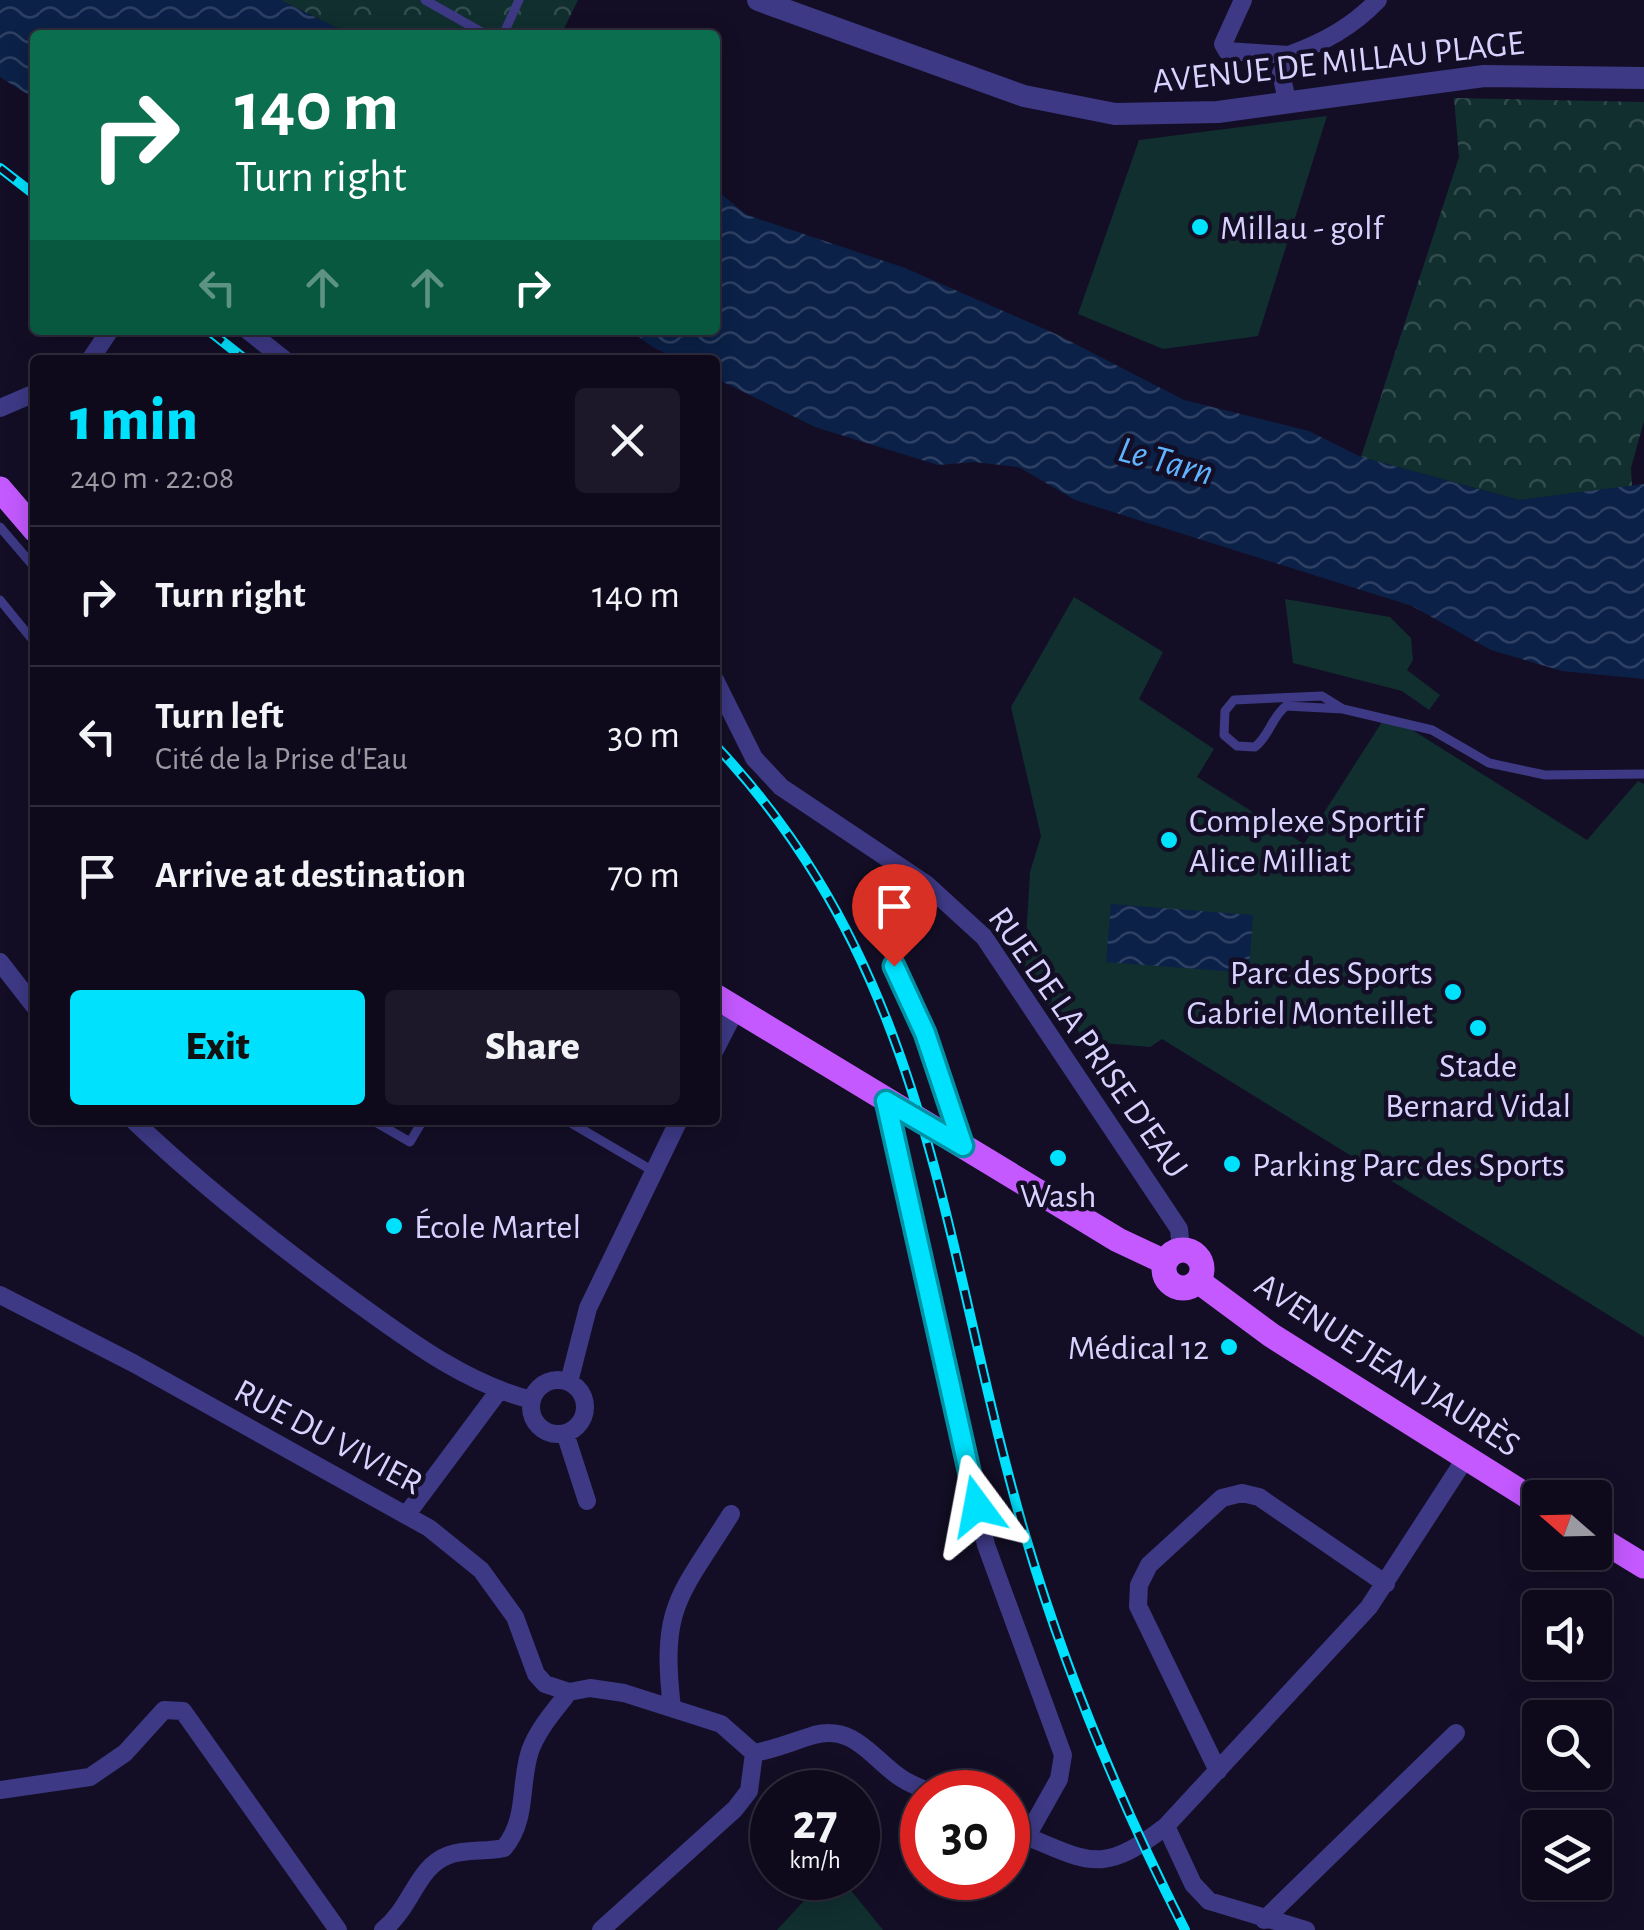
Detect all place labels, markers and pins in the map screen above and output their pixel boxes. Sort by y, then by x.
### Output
place label: Millau - golf [1220,211,1386,246]
marker: Millau - golf [1189,216,1211,238]
place label: Complexe Sportif Alice Milliat [1189,804,1426,879]
marker: Complexe Sportif Alice Milliat [1158,829,1180,851]
pin [852,864,937,967]
place label: Parc des Sports Gabriel Monteillet [1187,956,1433,1031]
marker: Parc des Sports Gabriel Monteillet [1442,981,1464,1003]
marker: Stade Bernard Vidal [1467,1017,1489,1039]
place label: Stade Bernard Vidal [1385,1049,1571,1124]
marker: Wash [1047,1147,1069,1169]
place label: Parking Parc des Sports [1252,1148,1565,1183]
marker: Parking Parc des Sports [1221,1153,1243,1175]
place label: Wash [1020,1179,1096,1214]
place label: École Martel [414,1208,581,1245]
marker: École Martel [383,1215,405,1237]
place label: Médical 12 [1068,1331,1209,1366]
marker: Médical 12 [1218,1336,1240,1358]

